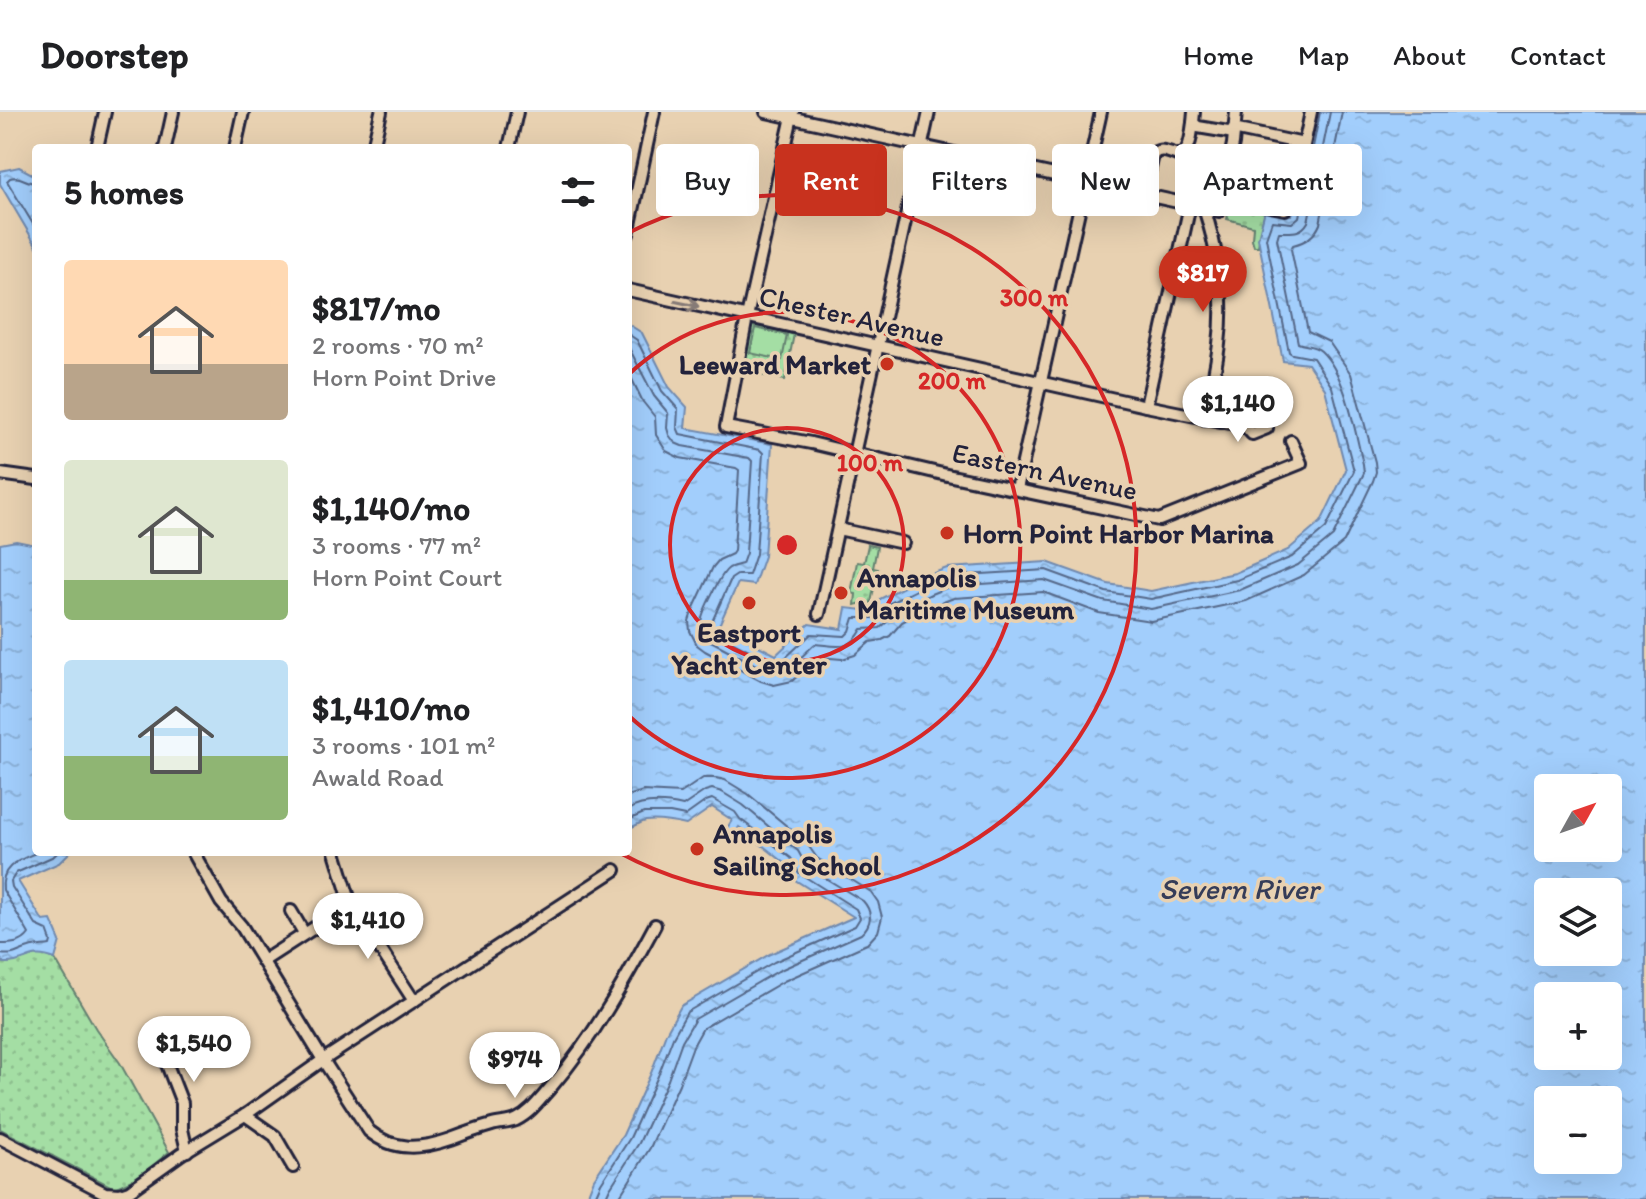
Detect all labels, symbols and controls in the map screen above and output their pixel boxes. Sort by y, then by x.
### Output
text: Doorstep [40,32,189,78]
text: Home [1183,38,1254,72]
text: Map [1298,38,1349,72]
text: About [1393,38,1466,72]
text: Contact [1510,38,1606,72]
chip: Buy [656,144,759,216]
chip: Rent [775,144,887,216]
chip: Filters [903,144,1036,216]
chip: New [1052,144,1159,216]
chip: Apartment [1175,144,1362,216]
icon: filters [556,170,600,214]
text: 5 homes [64,172,184,213]
pin: $817 [1156,246,1250,314]
text: $817 [1177,256,1229,288]
street label: Chester Avenue [756,278,948,354]
text: 300 m [1000,283,1069,312]
text: $817/mo [312,288,441,329]
icon: home [128,292,224,388]
one-way arrow [674,297,700,312]
text: 2 rooms · 70 m² [312,329,484,361]
place label: Leeward Market [679,347,871,381]
marker: Leeward Market [878,355,896,373]
text: Horn Point Drive [312,361,496,393]
text: 200 m [918,366,987,395]
pin: $1,140 [1173,376,1303,444]
text: $1,140 [1200,386,1276,418]
street label: Eastern Avenue [949,435,1141,507]
text: 100 m [837,448,904,477]
text: $1,140/mo [312,488,470,529]
icon: home [128,492,224,588]
place label: Horn Point Harbor Marina [963,516,1274,550]
marker: Horn Point Harbor Marina [938,524,956,542]
text: 3 rooms · 77 m² [312,529,481,561]
centre of rings [773,531,801,559]
place label: Annapolis Maritime Museum [856,560,1074,626]
text: Horn Point Court [312,561,502,593]
marker: Annapolis Maritime Museum [832,584,850,602]
marker: Eastport Yacht Center [740,594,758,612]
place label: Eastport Yacht Center [670,615,827,681]
text: $1,410/mo [312,688,470,729]
icon: home [128,692,224,788]
text: 3 rooms · 101 m² [312,729,495,761]
text: Awald Road [312,761,444,793]
north arrow [1534,774,1622,862]
map controls [1534,774,1622,1174]
place label: Annapolis Sailing School [712,816,881,882]
marker: Annapolis Sailing School [688,840,706,858]
water label: Severn River [1159,870,1322,907]
button: layers [1534,878,1622,966]
pin: $1,410 [303,893,433,961]
text: $1,410 [330,903,406,935]
button: + [1534,982,1622,1070]
pin: $1,540 [129,1016,259,1084]
text: $1,540 [156,1026,232,1058]
pin: $974 [468,1032,562,1100]
text: $974 [487,1042,543,1074]
button: − [1534,1086,1622,1174]

